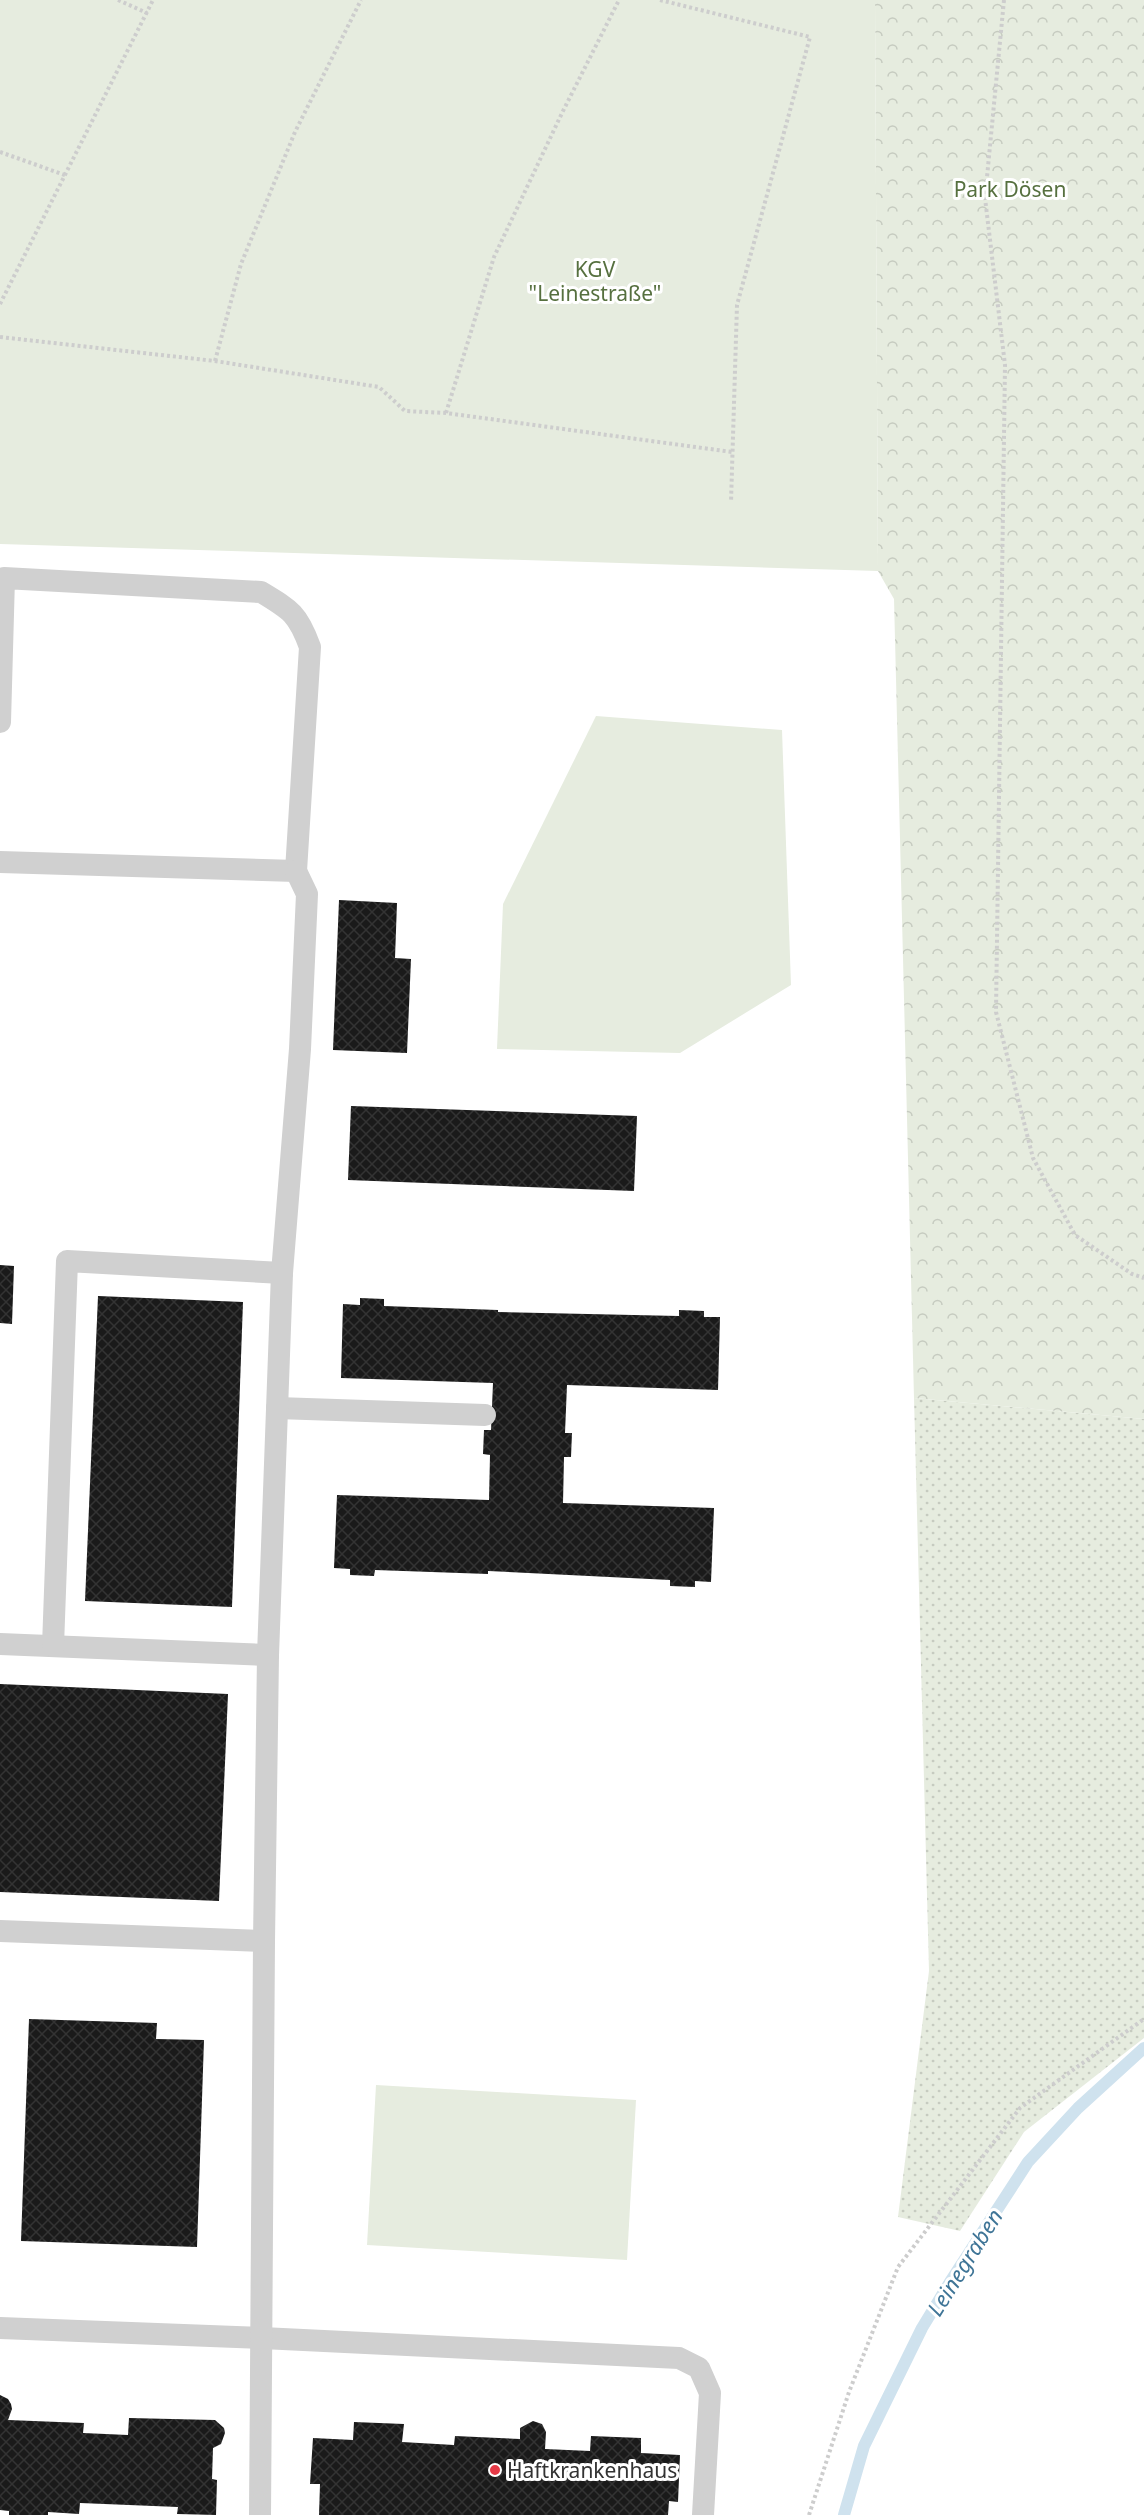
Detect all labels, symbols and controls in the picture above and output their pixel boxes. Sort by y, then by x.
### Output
park label: Park Dösen [954,175,1066,203]
park label: KGV "Leinestraße" [529,255,661,307]
water label: Leinegraben [919,2203,1009,2321]
place label: Haftkrankenhaus [507,2456,677,2484]
marker: Haftkrankenhaus [488,2463,502,2477]

